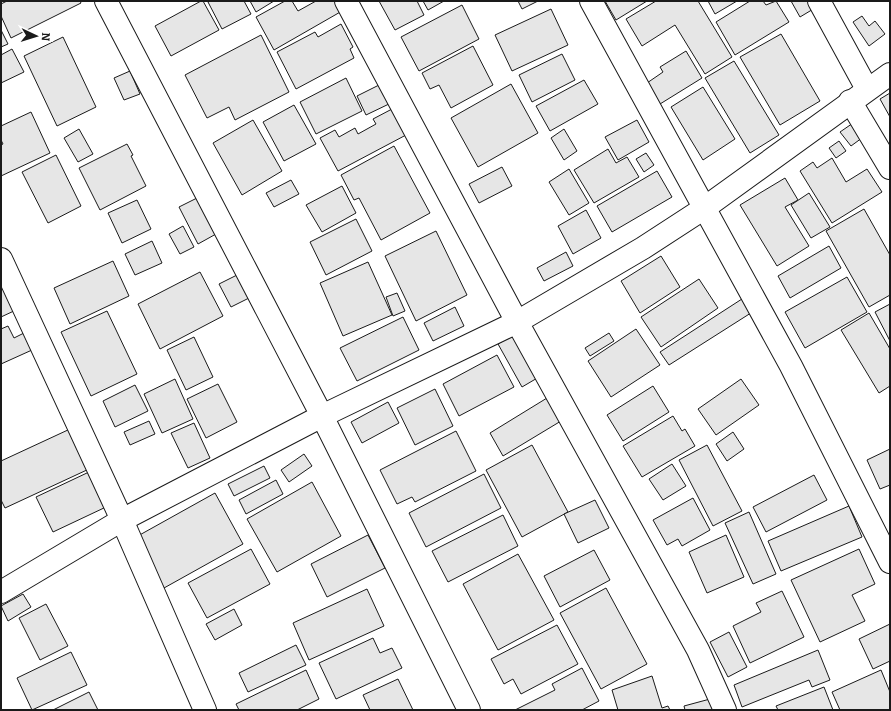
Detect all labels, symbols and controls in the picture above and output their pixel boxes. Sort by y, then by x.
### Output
north arrow [16,16,56,56]
text: N [39,32,52,42]

